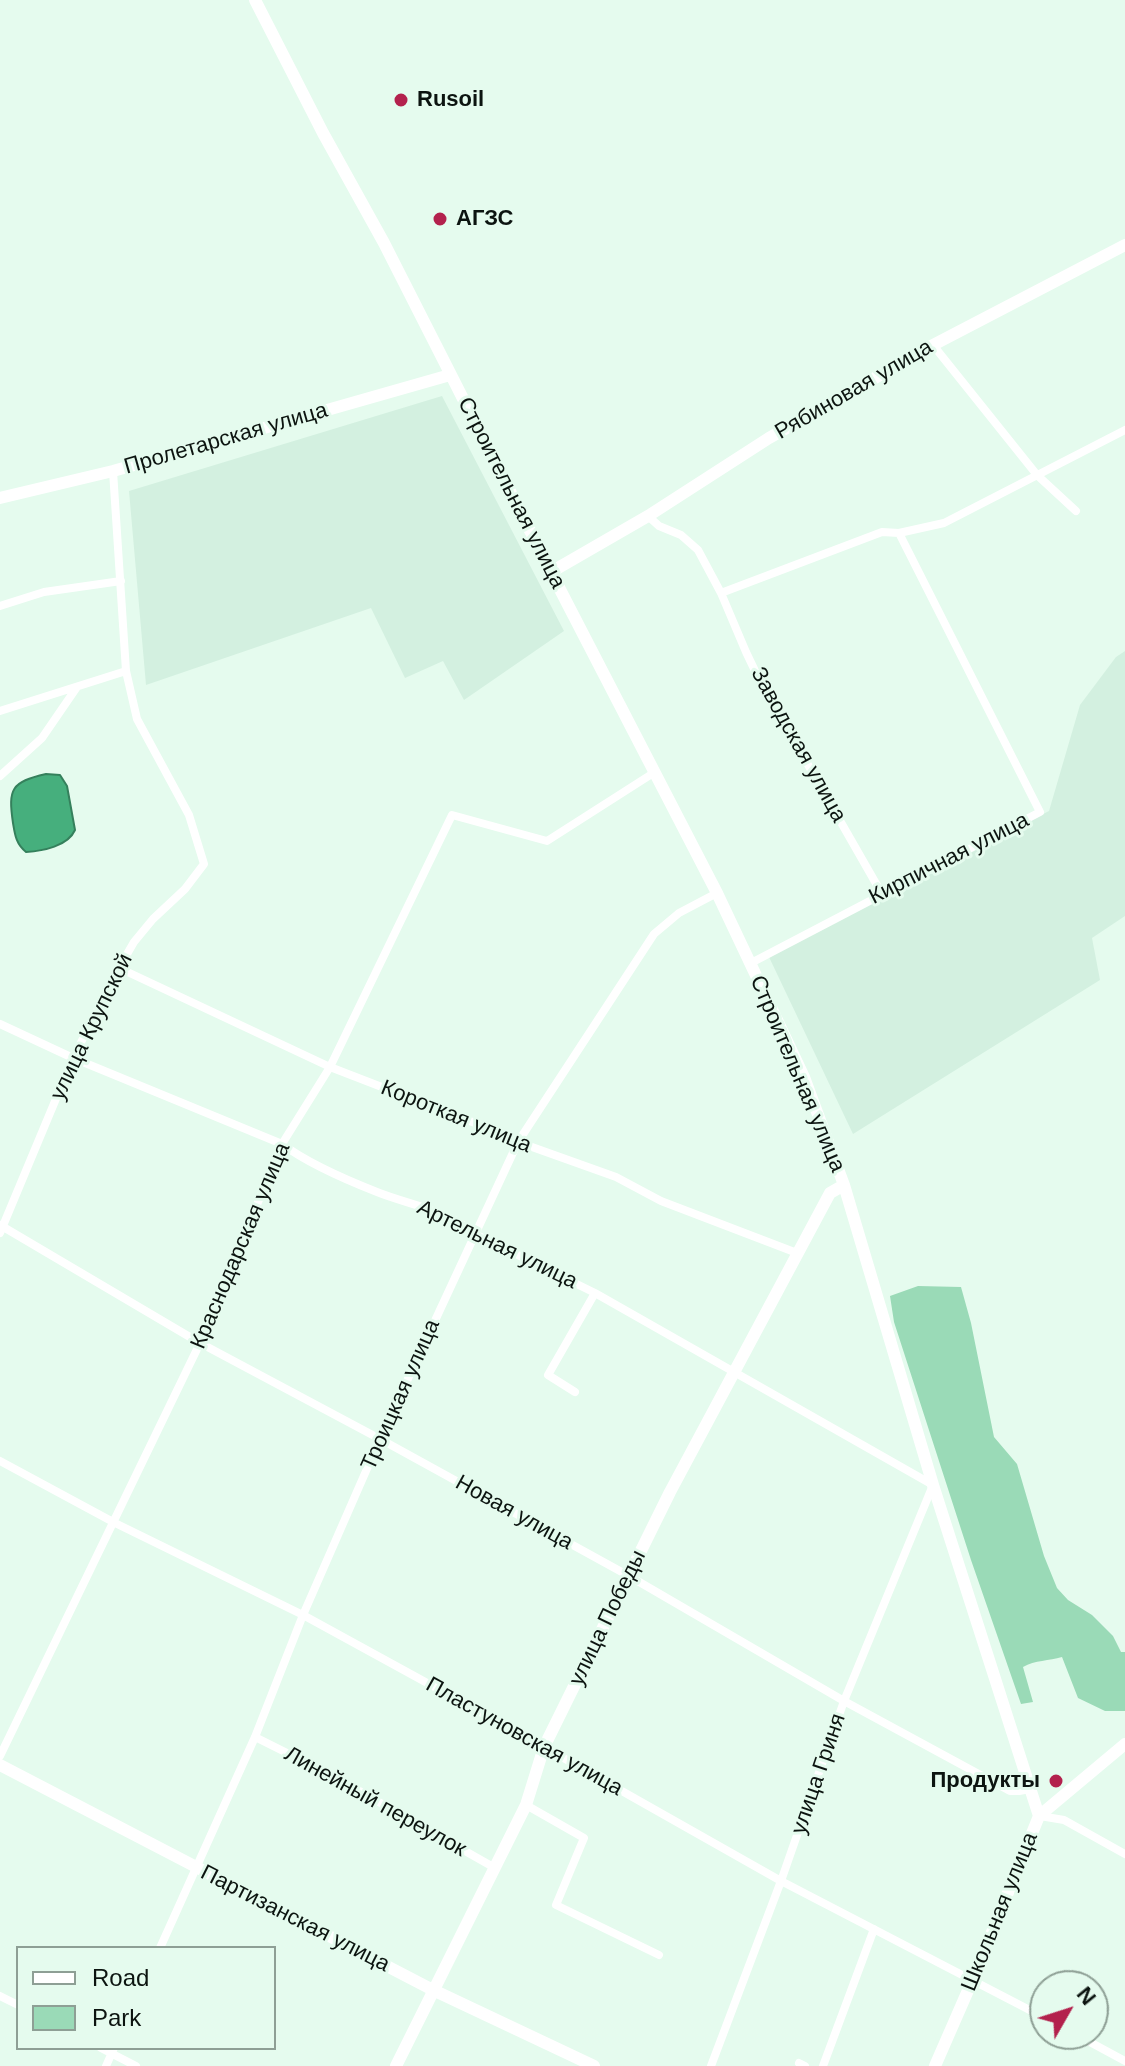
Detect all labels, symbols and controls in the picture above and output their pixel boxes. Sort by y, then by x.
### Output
place label: Rusoil [417,87,484,113]
marker: Rusoil [392,91,410,109]
place label: АГЗС [456,206,513,232]
marker: АГЗС [431,210,449,228]
street label: Рябиновая улица [771,334,937,446]
street label: Строительная улица [451,393,571,593]
street label: Пролетарская улица [121,397,331,481]
street label: Заводская улица [744,663,852,827]
street label: Кирпичная улица [865,807,1033,911]
street label: улица Крупской [45,949,139,1105]
street label: Строительная улица [744,972,850,1176]
street label: Короткая улица [377,1075,535,1159]
street label: Краснодарская улица [186,1139,296,1353]
street label: Артельная улица [413,1195,581,1295]
street label: Троицкая улица [356,1315,446,1475]
street label: Новая улица [451,1470,577,1556]
street label: улица Победы [564,1546,652,1690]
street label: Пластуновская улица [421,1672,627,1802]
street label: улица Гриня [786,1710,852,1838]
street label: Линейный переулок [280,1741,470,1863]
place label: Продукты [931,1768,1040,1794]
marker: Продукты [1047,1772,1065,1790]
street label: Школьная улица [956,1829,1044,1995]
street label: Партизанская улица [196,1860,394,1978]
legend [16,1946,276,2050]
text: Road [92,1964,149,1991]
north arrow [1029,1970,1109,2050]
text: N [1072,1982,1101,2010]
text: Park [92,2004,141,2031]

